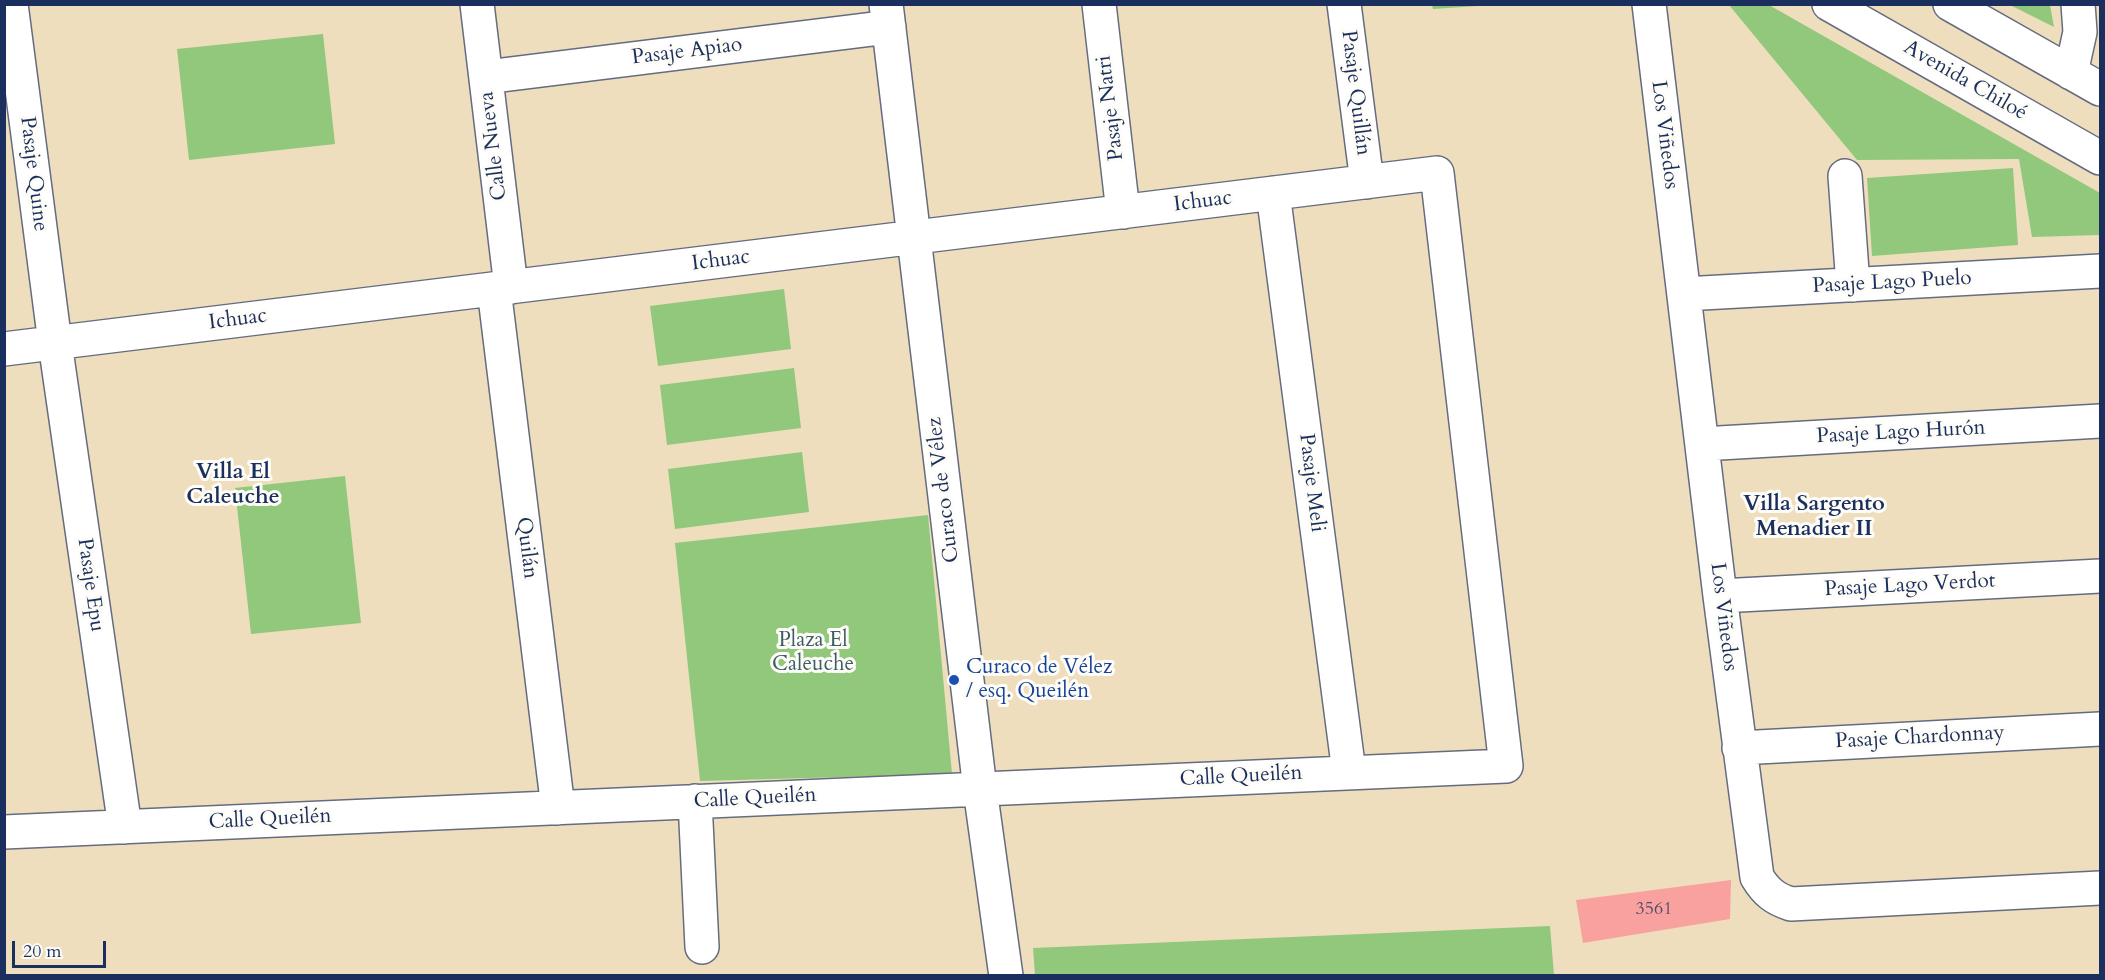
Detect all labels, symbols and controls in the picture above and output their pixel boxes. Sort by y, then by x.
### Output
street label: Pasaje Quillán [1335,29,1375,157]
street label: Pasaje Apiao [630,33,744,71]
street label: Avenida Chiloé [1899,35,2031,127]
street label: Pasaje Natri [1092,54,1130,162]
street label: Los Viñedos [1645,79,1683,191]
street label: Calle Nueva [475,90,513,202]
street label: Pasaje Quine [13,115,53,233]
street label: Ichuac [1172,186,1234,218]
street label: Ichuac [690,245,752,277]
street label: Pasaje Lago Puelo [1812,266,1972,300]
street label: Ichuac [207,304,269,336]
street label: Curaco de Vélez [923,416,965,564]
street label: Pasaje Lago Hurón [1816,416,1986,450]
street label: Pasaje Meli [1292,432,1330,534]
district label: Villa El Caleuche [186,460,280,512]
district label: Villa Sargento Menadier II [1743,492,1885,544]
street label: Quilán [510,516,542,580]
street label: Pasaje Epu [71,537,109,633]
street label: Los Viñedos [1704,561,1742,673]
street label: Pasaje Lago Verdot [1824,569,1996,603]
park label: Plaza El Caleuche [772,628,854,678]
place label: Curaco de Vélez / esq. Queilén [966,655,1112,705]
marker: Curaco de Vélez / esq. Queilén [947,673,961,687]
street label: Pasaje Chardonnay [1835,721,2005,755]
street label: Calle Queilén [1179,761,1303,793]
street label: Calle Queilén [693,783,817,815]
street label: Calle Queilén [208,804,332,836]
house number: 3561 [1636,899,1672,921]
scale bar [15,929,110,967]
text: 20 m [23,939,62,964]

